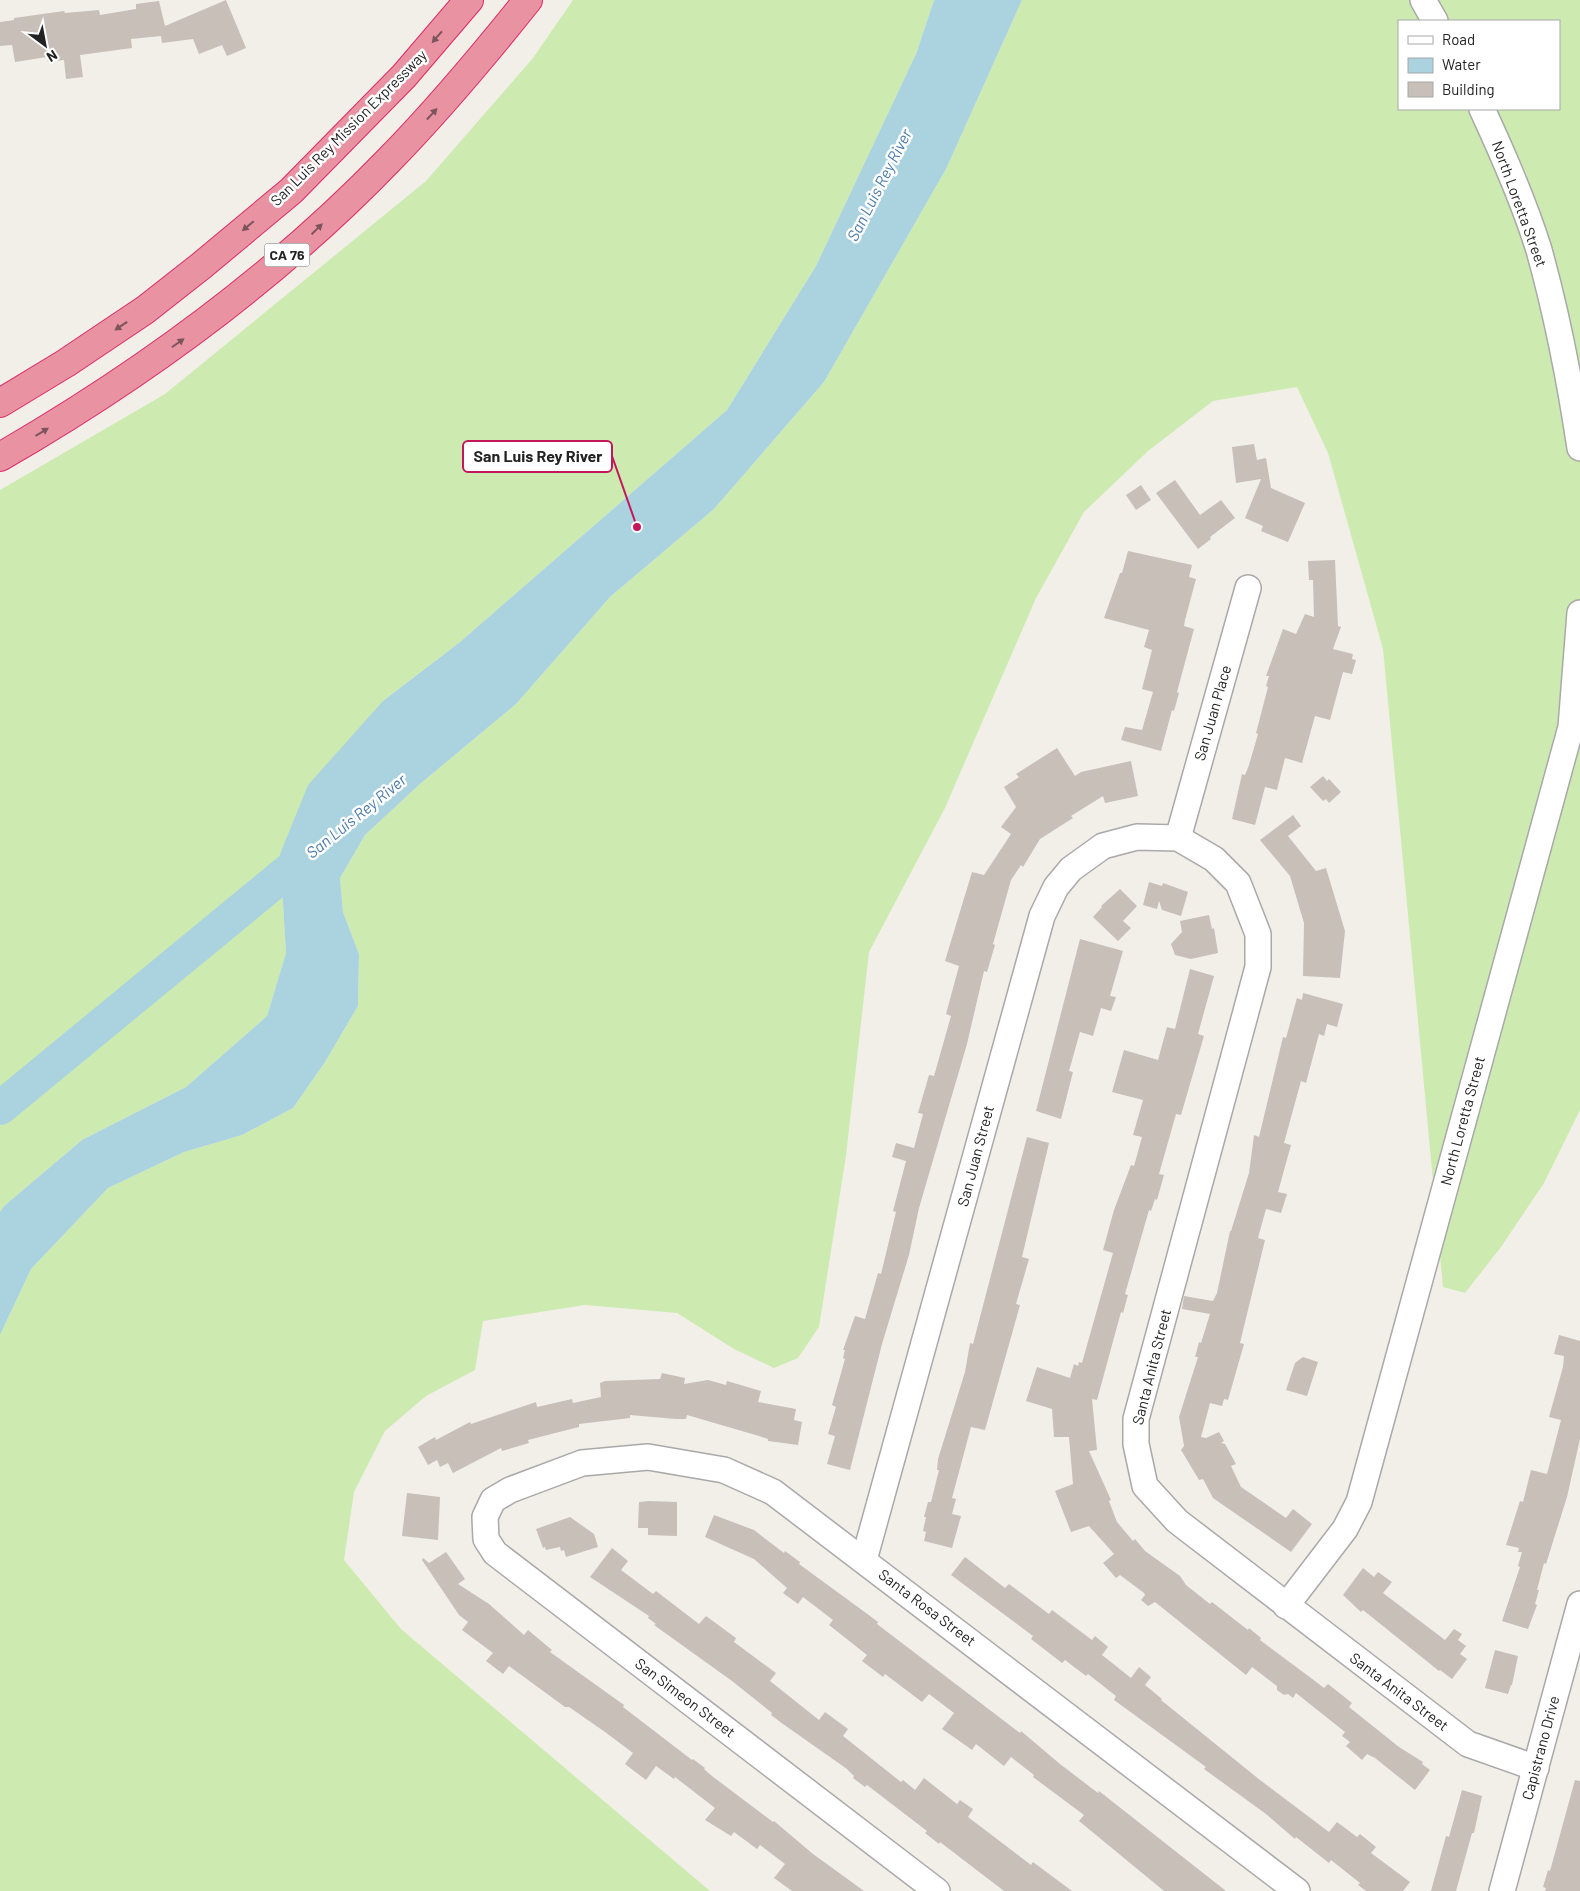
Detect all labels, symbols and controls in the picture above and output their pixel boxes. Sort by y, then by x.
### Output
north arrow [20,20,70,70]
legend [1398,20,1560,110]
text: Road [1442,30,1475,48]
one-way arrow [432,31,443,44]
street label: San Luis Rey Mission Expressway [266,45,430,209]
text: N [44,47,61,66]
text: Water [1442,55,1481,73]
text: Building [1442,80,1495,98]
one-way arrow [426,108,438,120]
water label: San Luis Rey River [842,124,916,244]
street label: North Loretta Street [1489,138,1551,269]
one-way arrow [242,221,255,232]
one-way arrow [310,223,322,235]
road number: CA 76 [264,244,310,266]
one-way arrow [114,321,127,331]
one-way arrow [171,338,185,348]
one-way arrow [36,428,49,437]
callout: San Luis Rey River [463,441,612,472]
text: San Luis Rey River [474,446,602,465]
street label: San Juan Place [1190,663,1234,763]
water label: San Luis Rey River [302,769,410,862]
street label: North Loretta Street [1436,1054,1488,1187]
street label: San Juan Street [953,1103,997,1208]
street label: Santa Anita Street [1128,1307,1174,1427]
street label: Santa Rosa Street [876,1565,980,1650]
street label: Santa Anita Street [1347,1648,1452,1734]
street label: San Simeon Street [632,1654,739,1741]
street label: Capistrano Drive [1517,1694,1563,1802]

